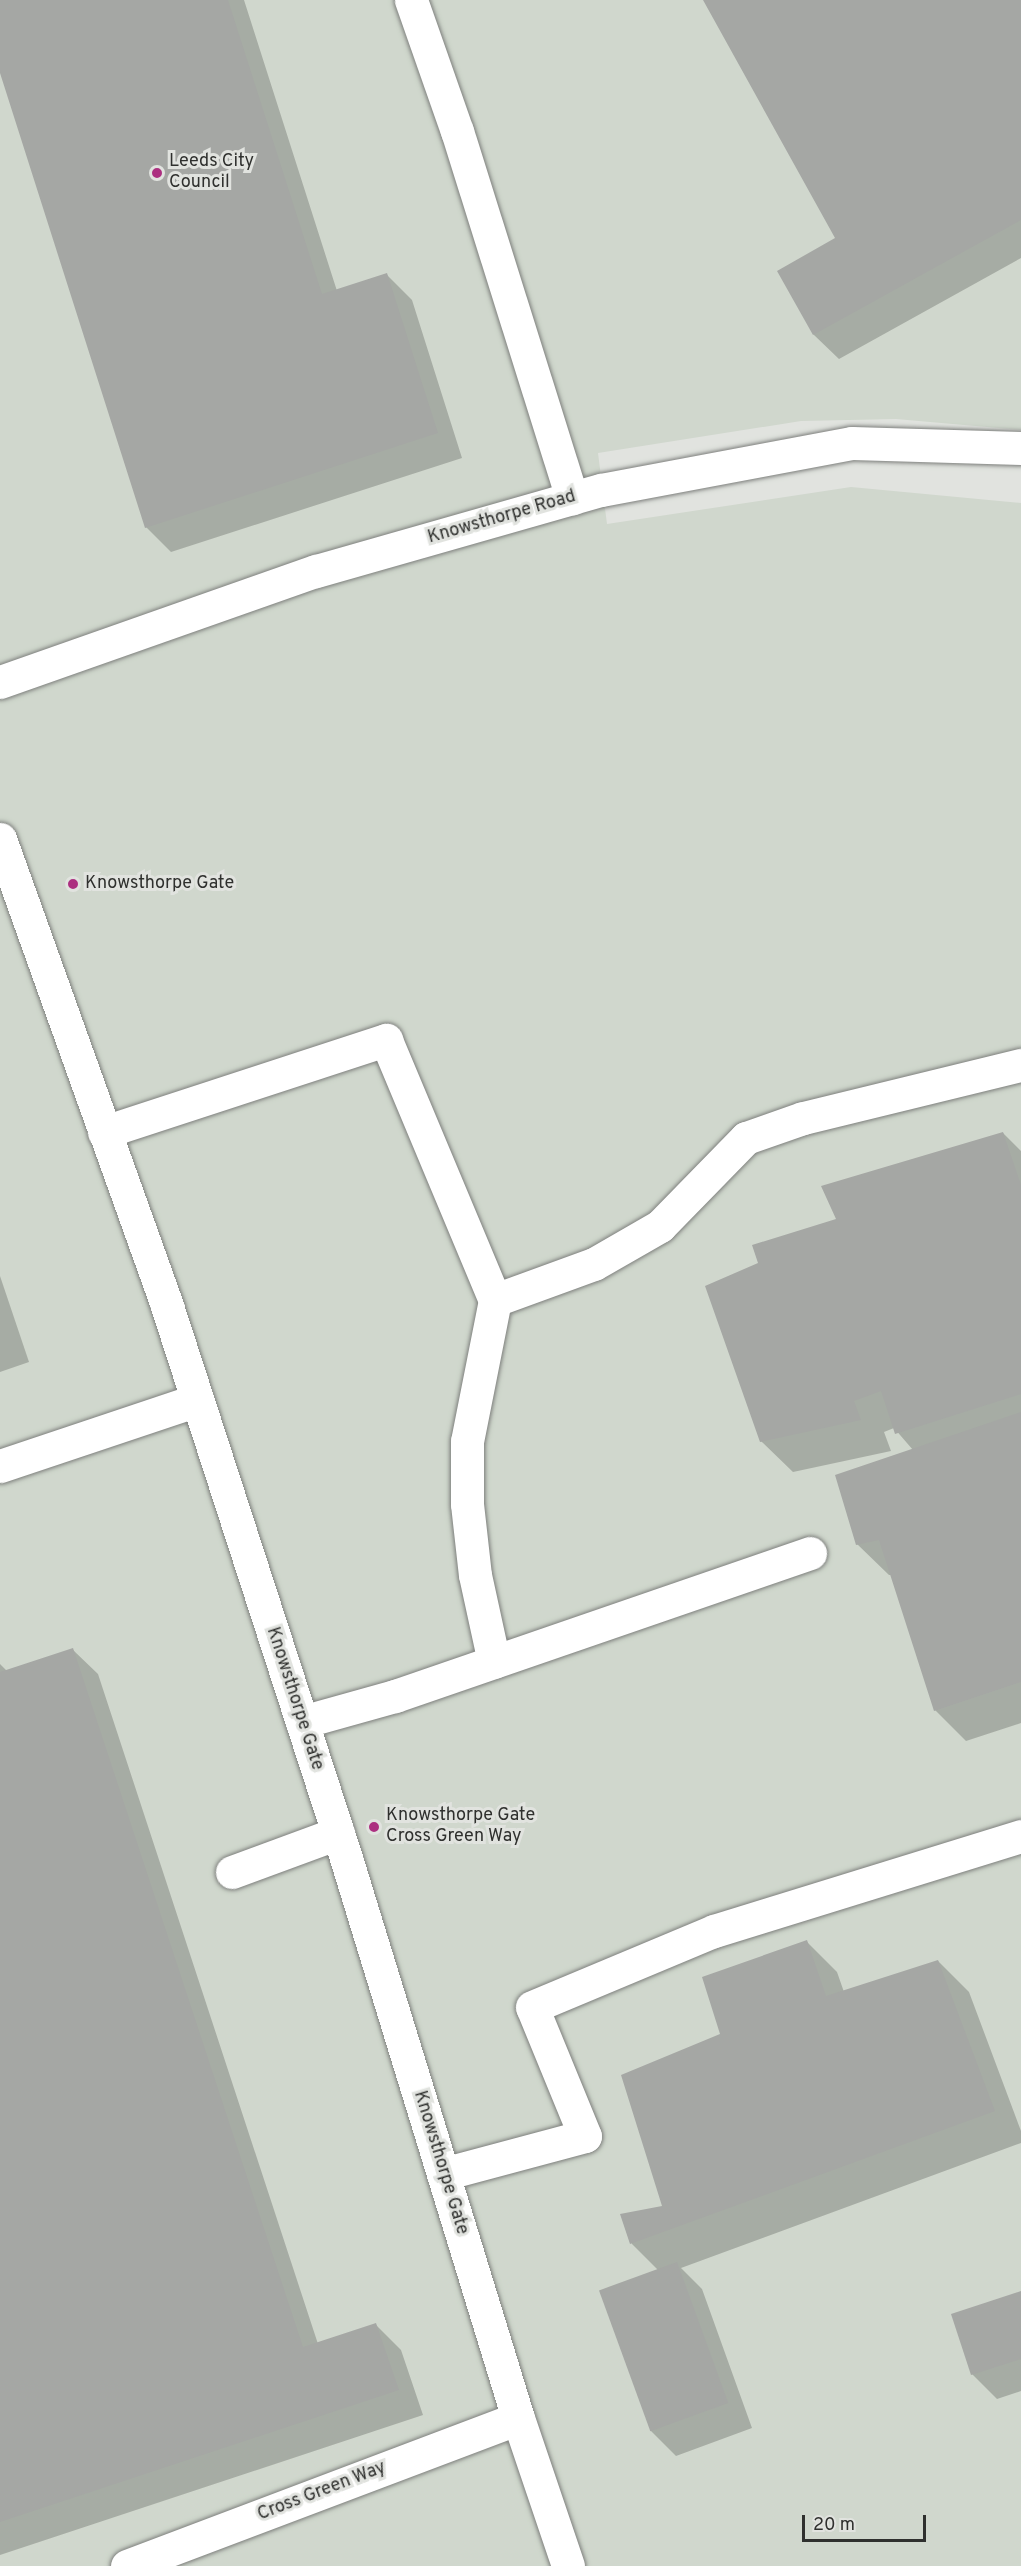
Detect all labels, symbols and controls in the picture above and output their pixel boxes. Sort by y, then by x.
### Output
place label: Leeds City Council [169,152,254,195]
marker: Leeds City Council [150,166,164,180]
street label: Knowsthorpe Road [426,487,578,549]
place label: Knowsthorpe Gate [85,873,234,895]
marker: Knowsthorpe Gate [66,877,80,891]
street label: Knowsthorpe Gate [261,1625,327,1773]
place label: Knowsthorpe Gate Cross Green Way [386,1806,535,1848]
marker: Knowsthorpe Gate Cross Green Way [367,1820,381,1834]
street label: Knowsthorpe Gate [408,2089,472,2237]
street label: Cross Green Way [255,2458,389,2526]
scale bar [805,2503,930,2541]
text: 20 m [813,2514,855,2537]

